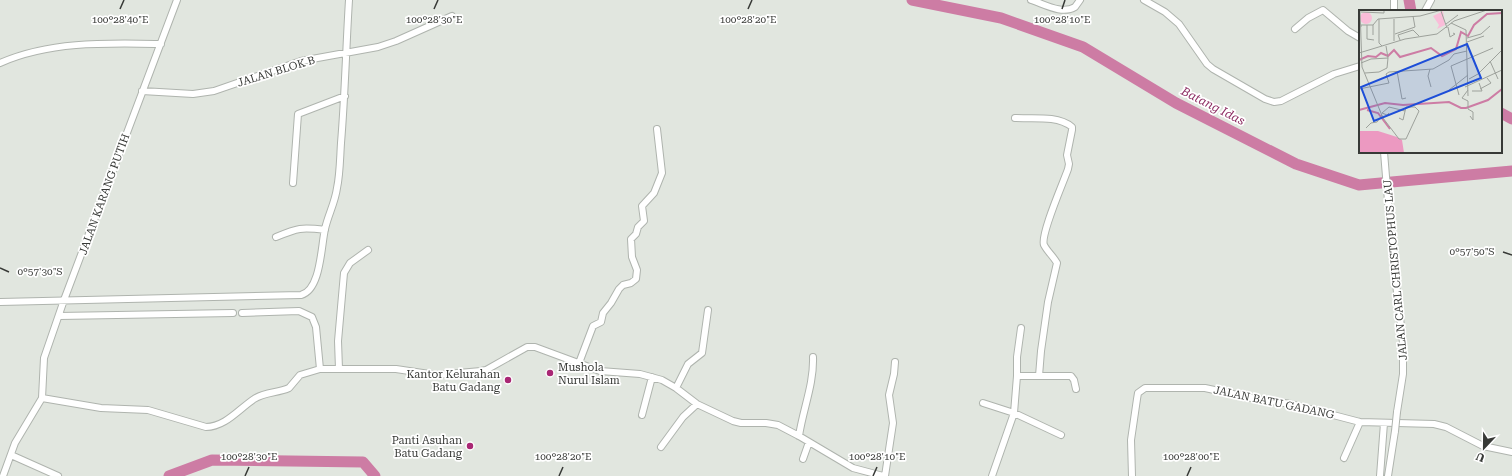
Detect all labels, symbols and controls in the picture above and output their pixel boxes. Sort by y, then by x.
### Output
inset map [1359,10,1502,153]
text: 100°28'40"E [92,14,148,25]
text: 100°28'30"E [406,14,462,25]
text: 100°28'20"E [720,14,776,25]
text: 100°28'10"E [1034,14,1090,25]
street label: JALAN BLOK B [236,53,317,90]
water label: Batang Idas [1178,84,1248,128]
street label: JALAN KARANG PUTIH [77,132,132,256]
street label: JALAN CARL CHRISTOPHUS LAU [1381,179,1410,361]
text: 0°57'50"S [1449,246,1495,257]
text: 0°57'30"S [17,266,63,277]
place label: Mushola Nurul Islam [558,361,620,387]
place label: Kantor Kelurahan Batu Gadang [407,368,501,394]
marker: Mushola Nurul Islam [545,368,555,378]
marker: Kantor Kelurahan Batu Gadang [503,375,513,385]
street label: JALAN BATU GADANG [1212,383,1336,422]
north arrow [1464,428,1504,468]
place label: Panti Asuhan Batu Gadang [392,434,463,460]
marker: Panti Asuhan Batu Gadang [465,441,475,451]
text: U [1474,449,1487,464]
text: 100°28'30"E [221,451,277,462]
text: 100°28'20"E [535,451,591,462]
text: 100°28'10"E [849,451,905,462]
text: 100°28'00"E [1163,451,1219,462]

